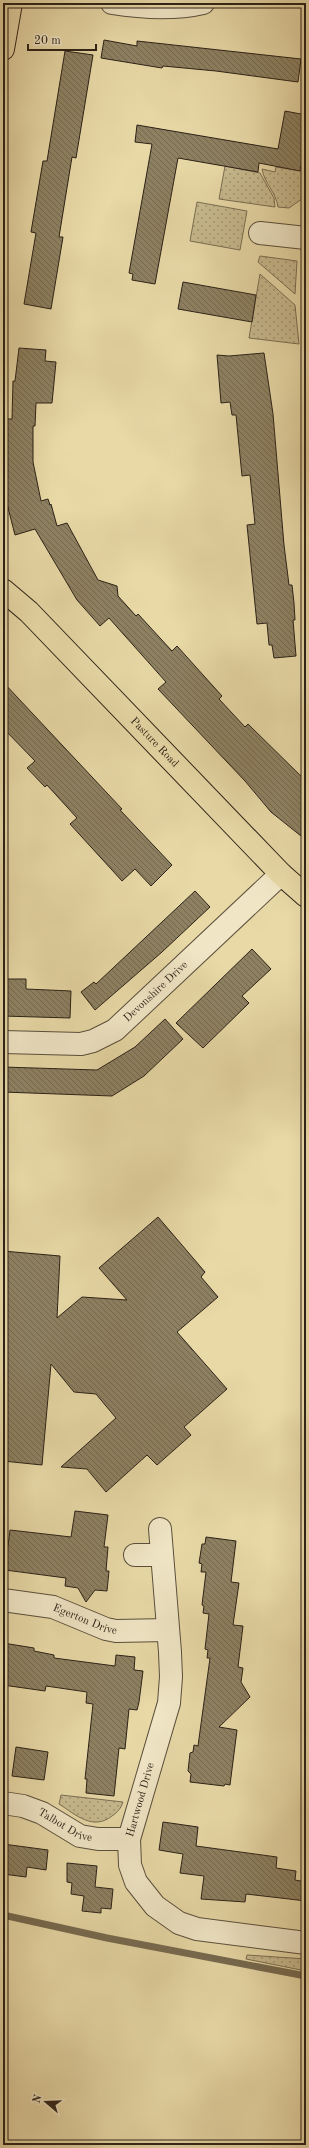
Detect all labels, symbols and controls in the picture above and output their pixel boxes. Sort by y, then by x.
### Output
scale bar [28,26,96,52]
text: 20 m [34,35,61,47]
street label: Pasture Road [128,715,181,770]
street label: Devonshire Drive [122,959,190,1024]
street label: Egerton Drive [51,1602,118,1637]
street label: Hartwood Drive [125,1762,157,1838]
street label: Talbot Drive [36,1806,93,1843]
north arrow [26,2082,66,2122]
text: N [31,2093,45,2105]

